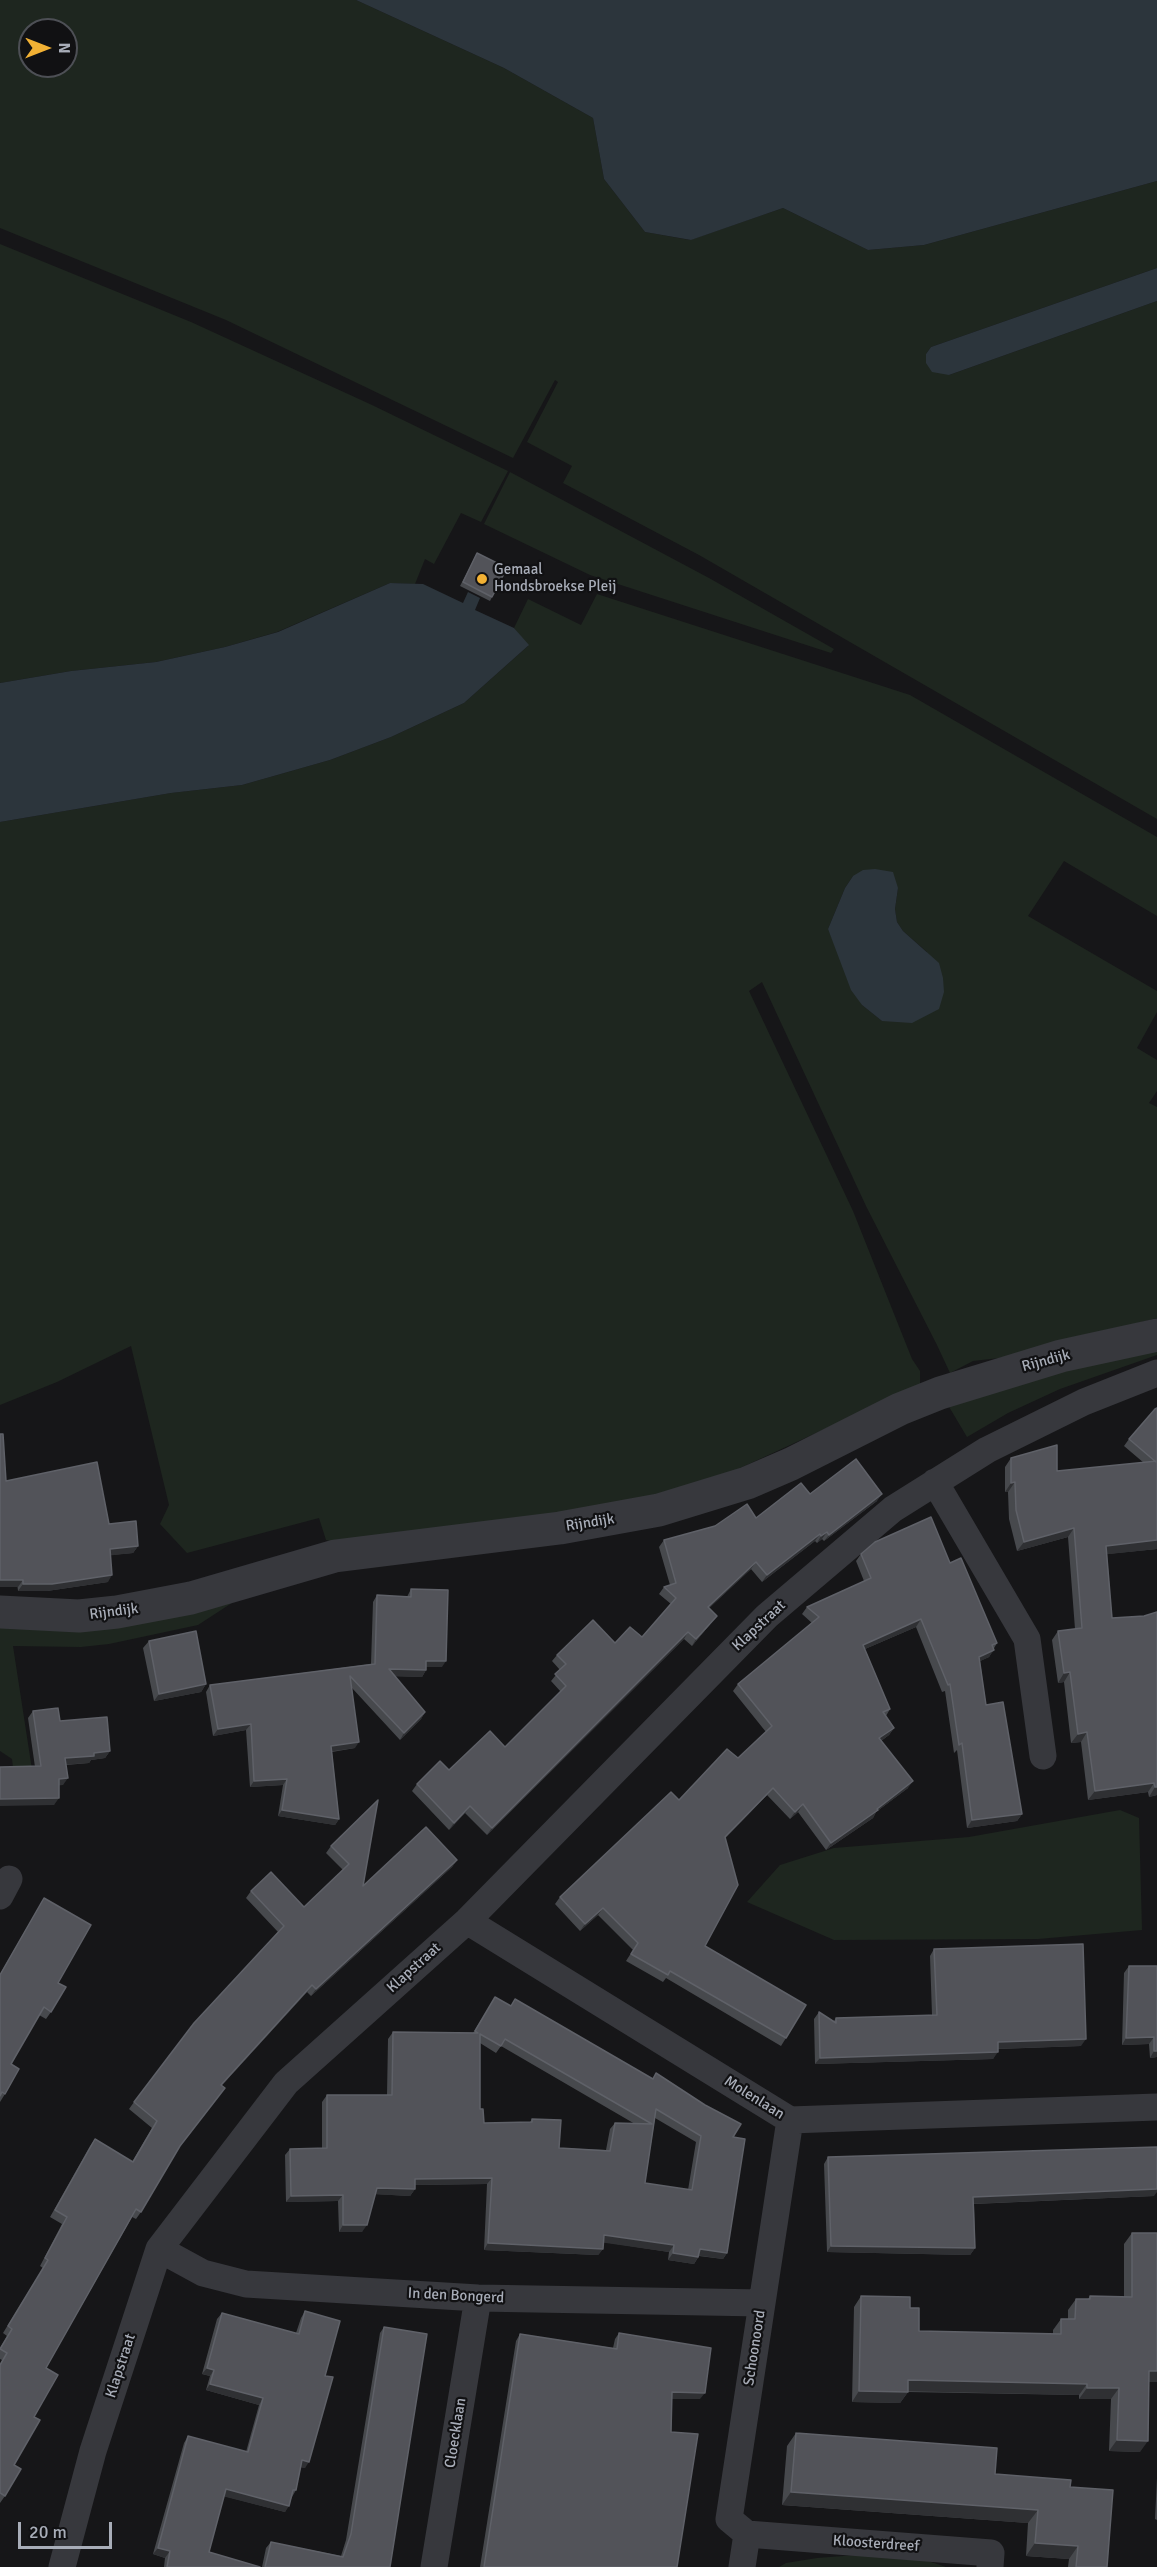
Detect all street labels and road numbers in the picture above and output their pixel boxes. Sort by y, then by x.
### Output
street label: Rijndijk [1020,1346,1072,1376]
street label: Rijndijk [564,1510,616,1536]
street label: Klapstraat [729,1597,789,1655]
street label: Rijndijk [89,1600,139,1624]
street label: Klapstraat [383,1939,445,1997]
street label: Molenlaan [721,2072,787,2124]
street label: In den Bongerd [407,2284,505,2308]
street label: Schoonoord [740,2309,770,2387]
street label: Klapstraat [102,2332,140,2400]
street label: Cloecklaan [442,2397,470,2469]
street label: Kloosterdreef [832,2532,920,2556]

